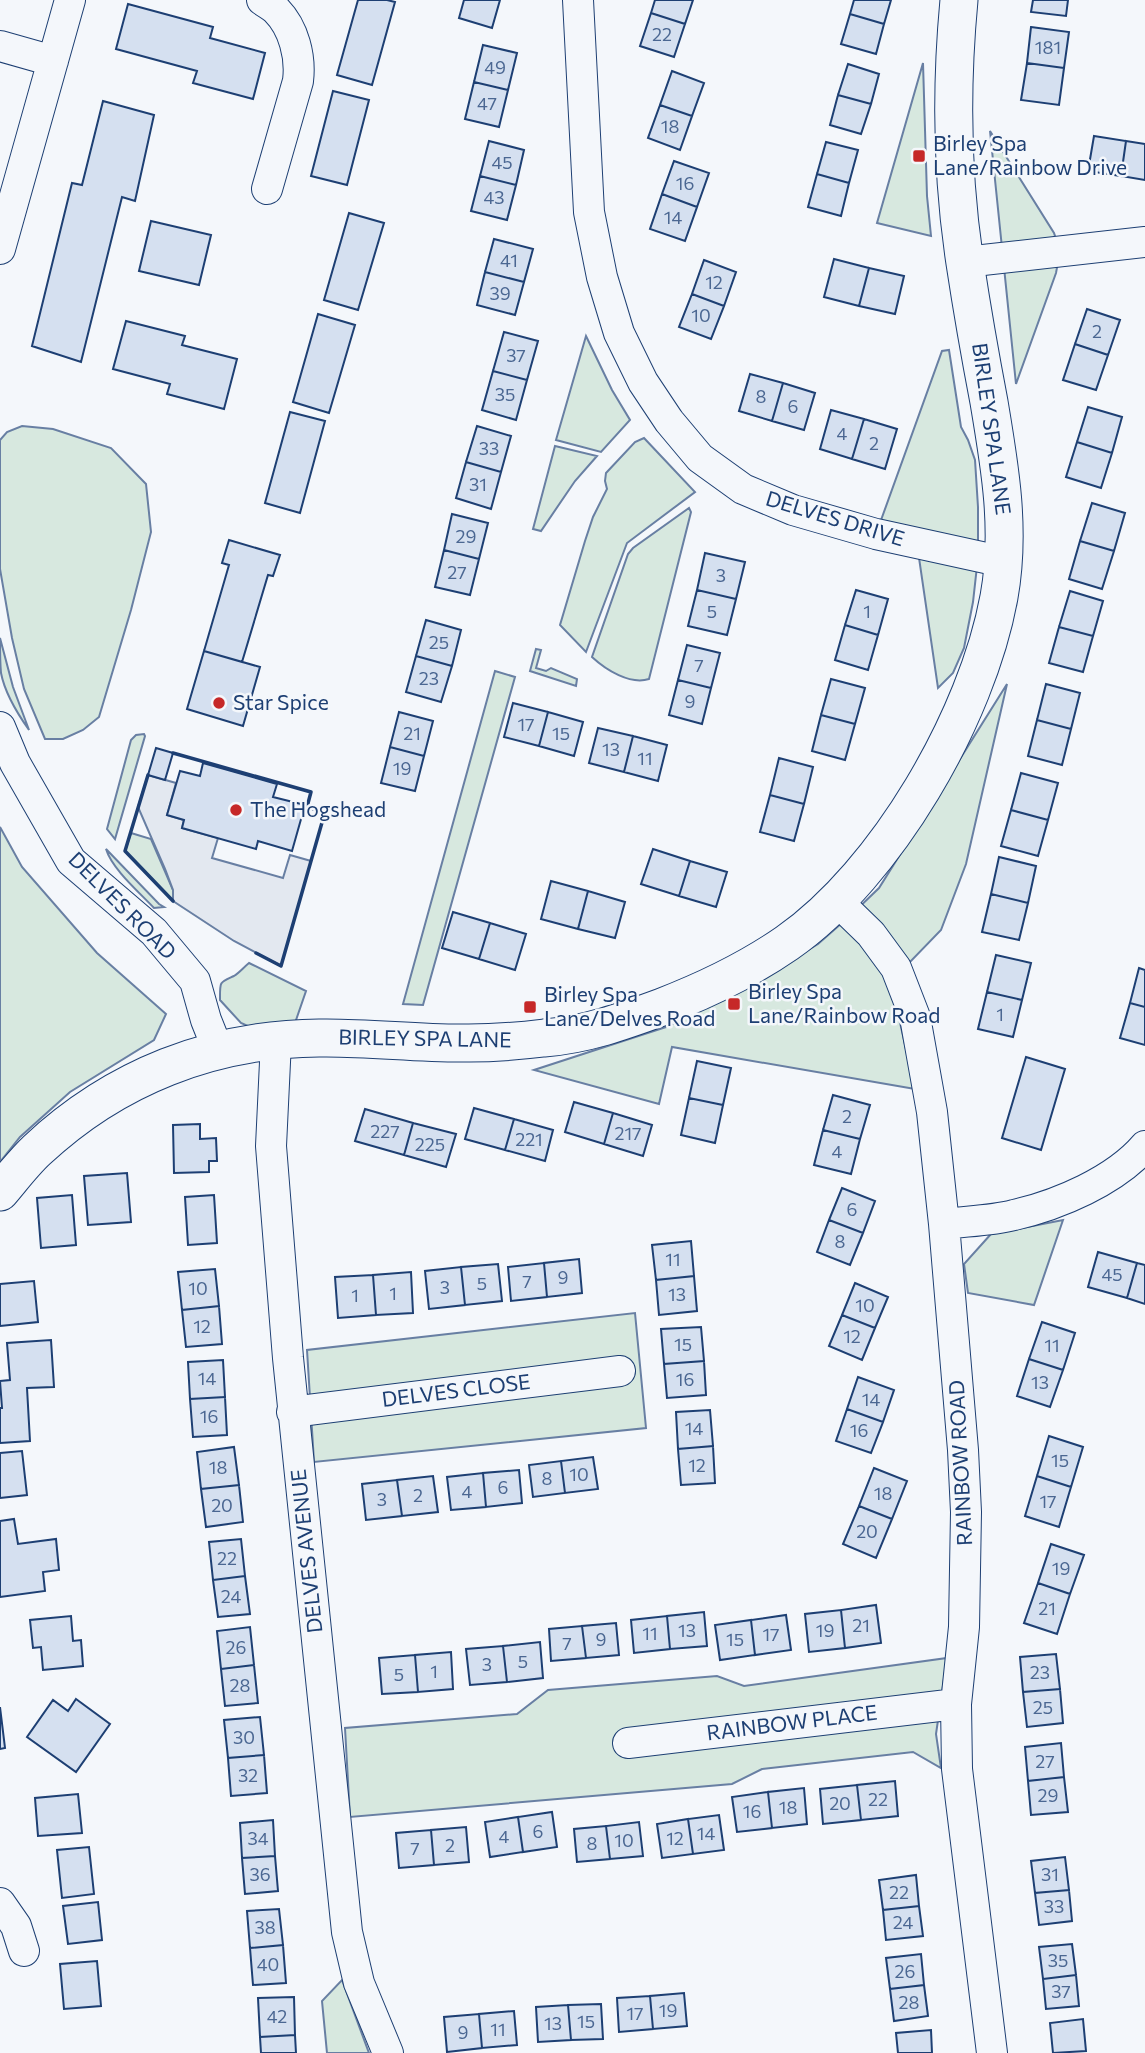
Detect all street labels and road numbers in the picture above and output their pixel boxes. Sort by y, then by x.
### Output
street label: BIRLEY SPA LANE [968,341,1017,516]
street label: DELVES DRIVE [763,485,908,551]
street label: DELVES ROAD [64,846,182,964]
street label: BIRLEY SPA LANE [338,1023,512,1052]
street label: DELVES CLOSE [380,1368,532,1411]
street label: RAINBOW ROAD [943,1379,976,1547]
street label: DELVES AVENUE [284,1468,327,1635]
street label: RAINBOW PLACE [705,1699,879,1744]

